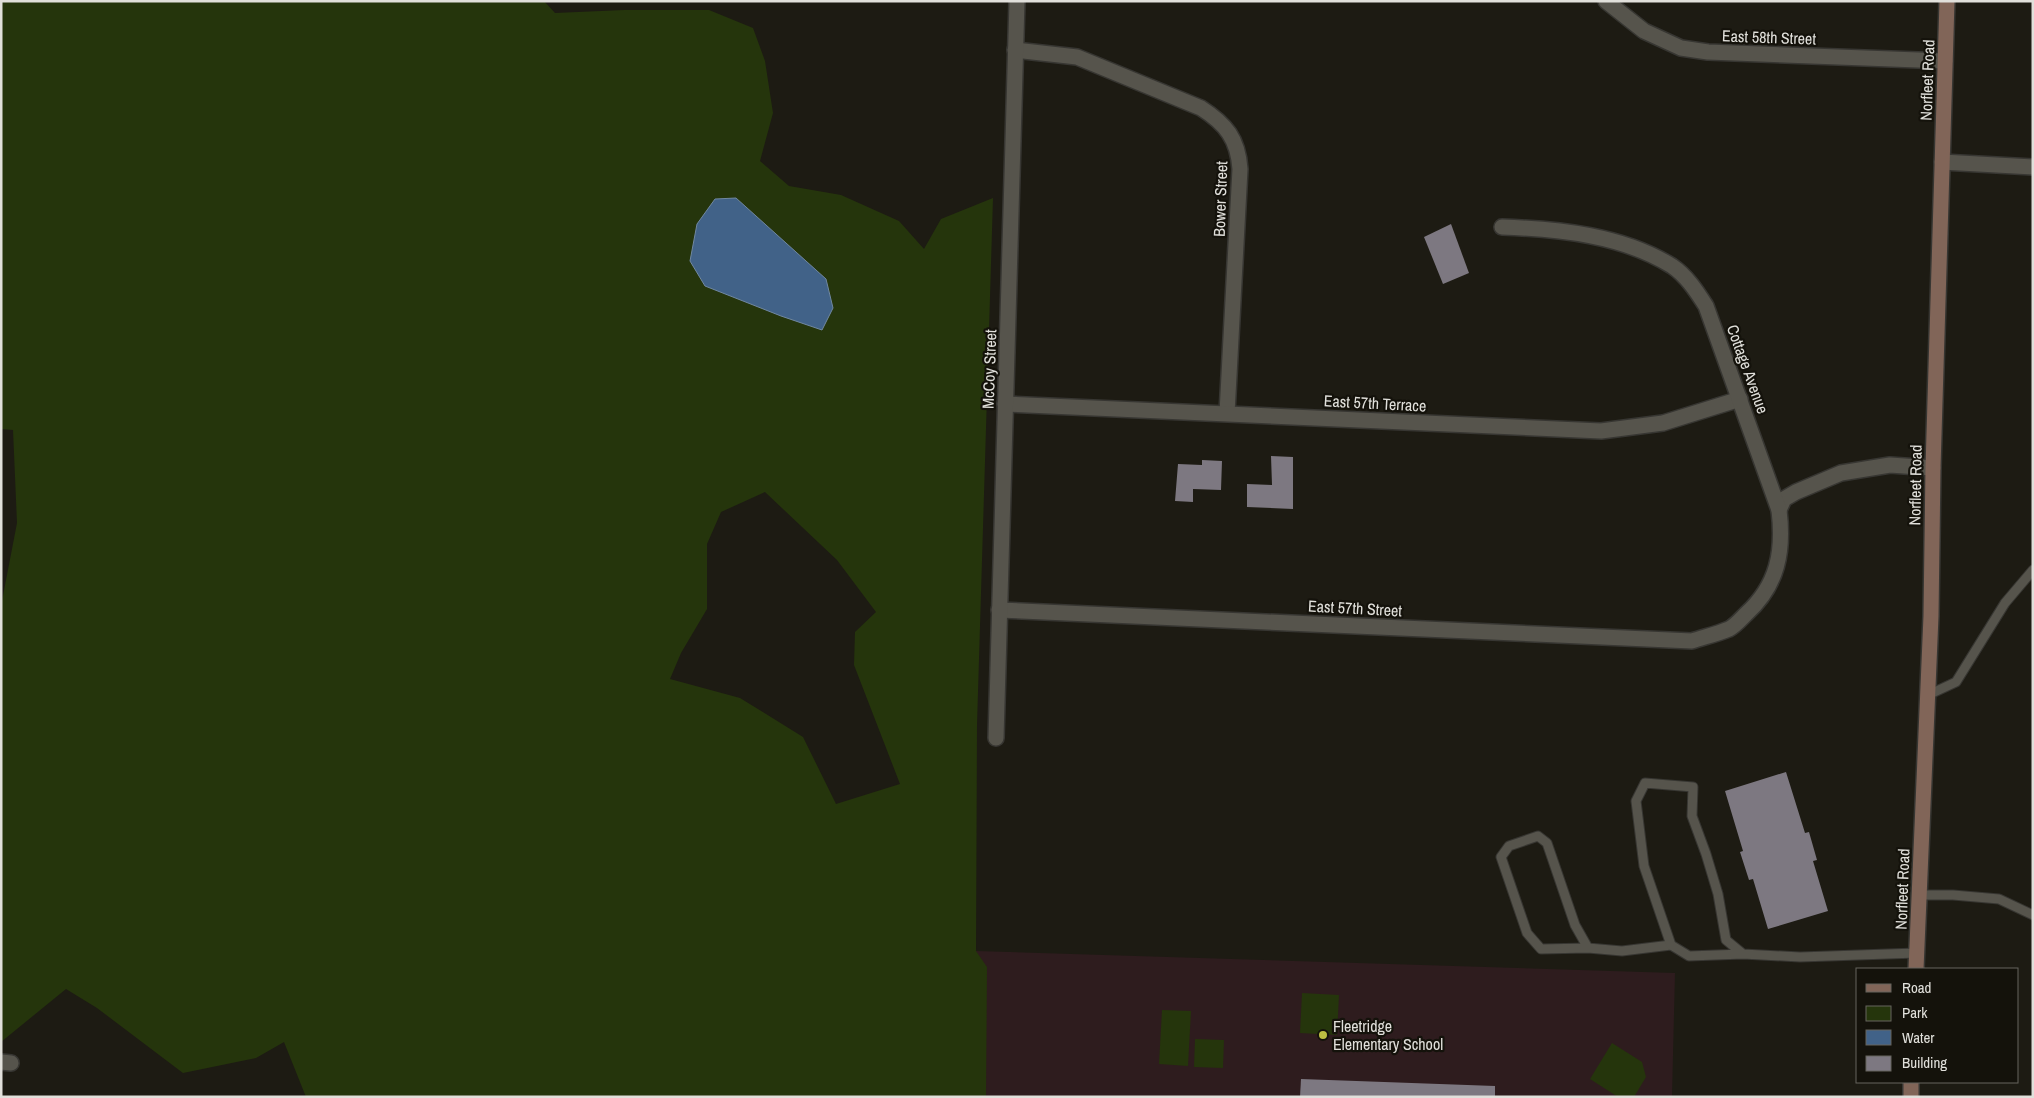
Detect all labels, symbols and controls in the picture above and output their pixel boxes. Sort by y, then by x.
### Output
street label: East 58th Street [1722,24,1817,50]
street label: Norfleet Road [1915,39,1939,121]
street label: Bower Street [1208,160,1232,237]
street label: Cottage Avenue [1722,321,1774,417]
street label: McCoy Street [977,329,1001,409]
street label: East 57th Terrace [1323,389,1427,417]
street label: Norfleet Road [1903,444,1927,526]
street label: East 57th Street [1307,595,1403,621]
street label: Norfleet Road [1890,848,1914,930]
legend [1856,968,2019,1083]
text: Road [1902,977,1931,998]
text: Park [1902,1002,1928,1023]
place label: Fleetridge Elementary School [1333,1015,1443,1055]
text: Water [1902,1027,1934,1048]
marker: Fleetridge Elementary School [1317,1029,1329,1041]
text: Building [1902,1052,1947,1073]

